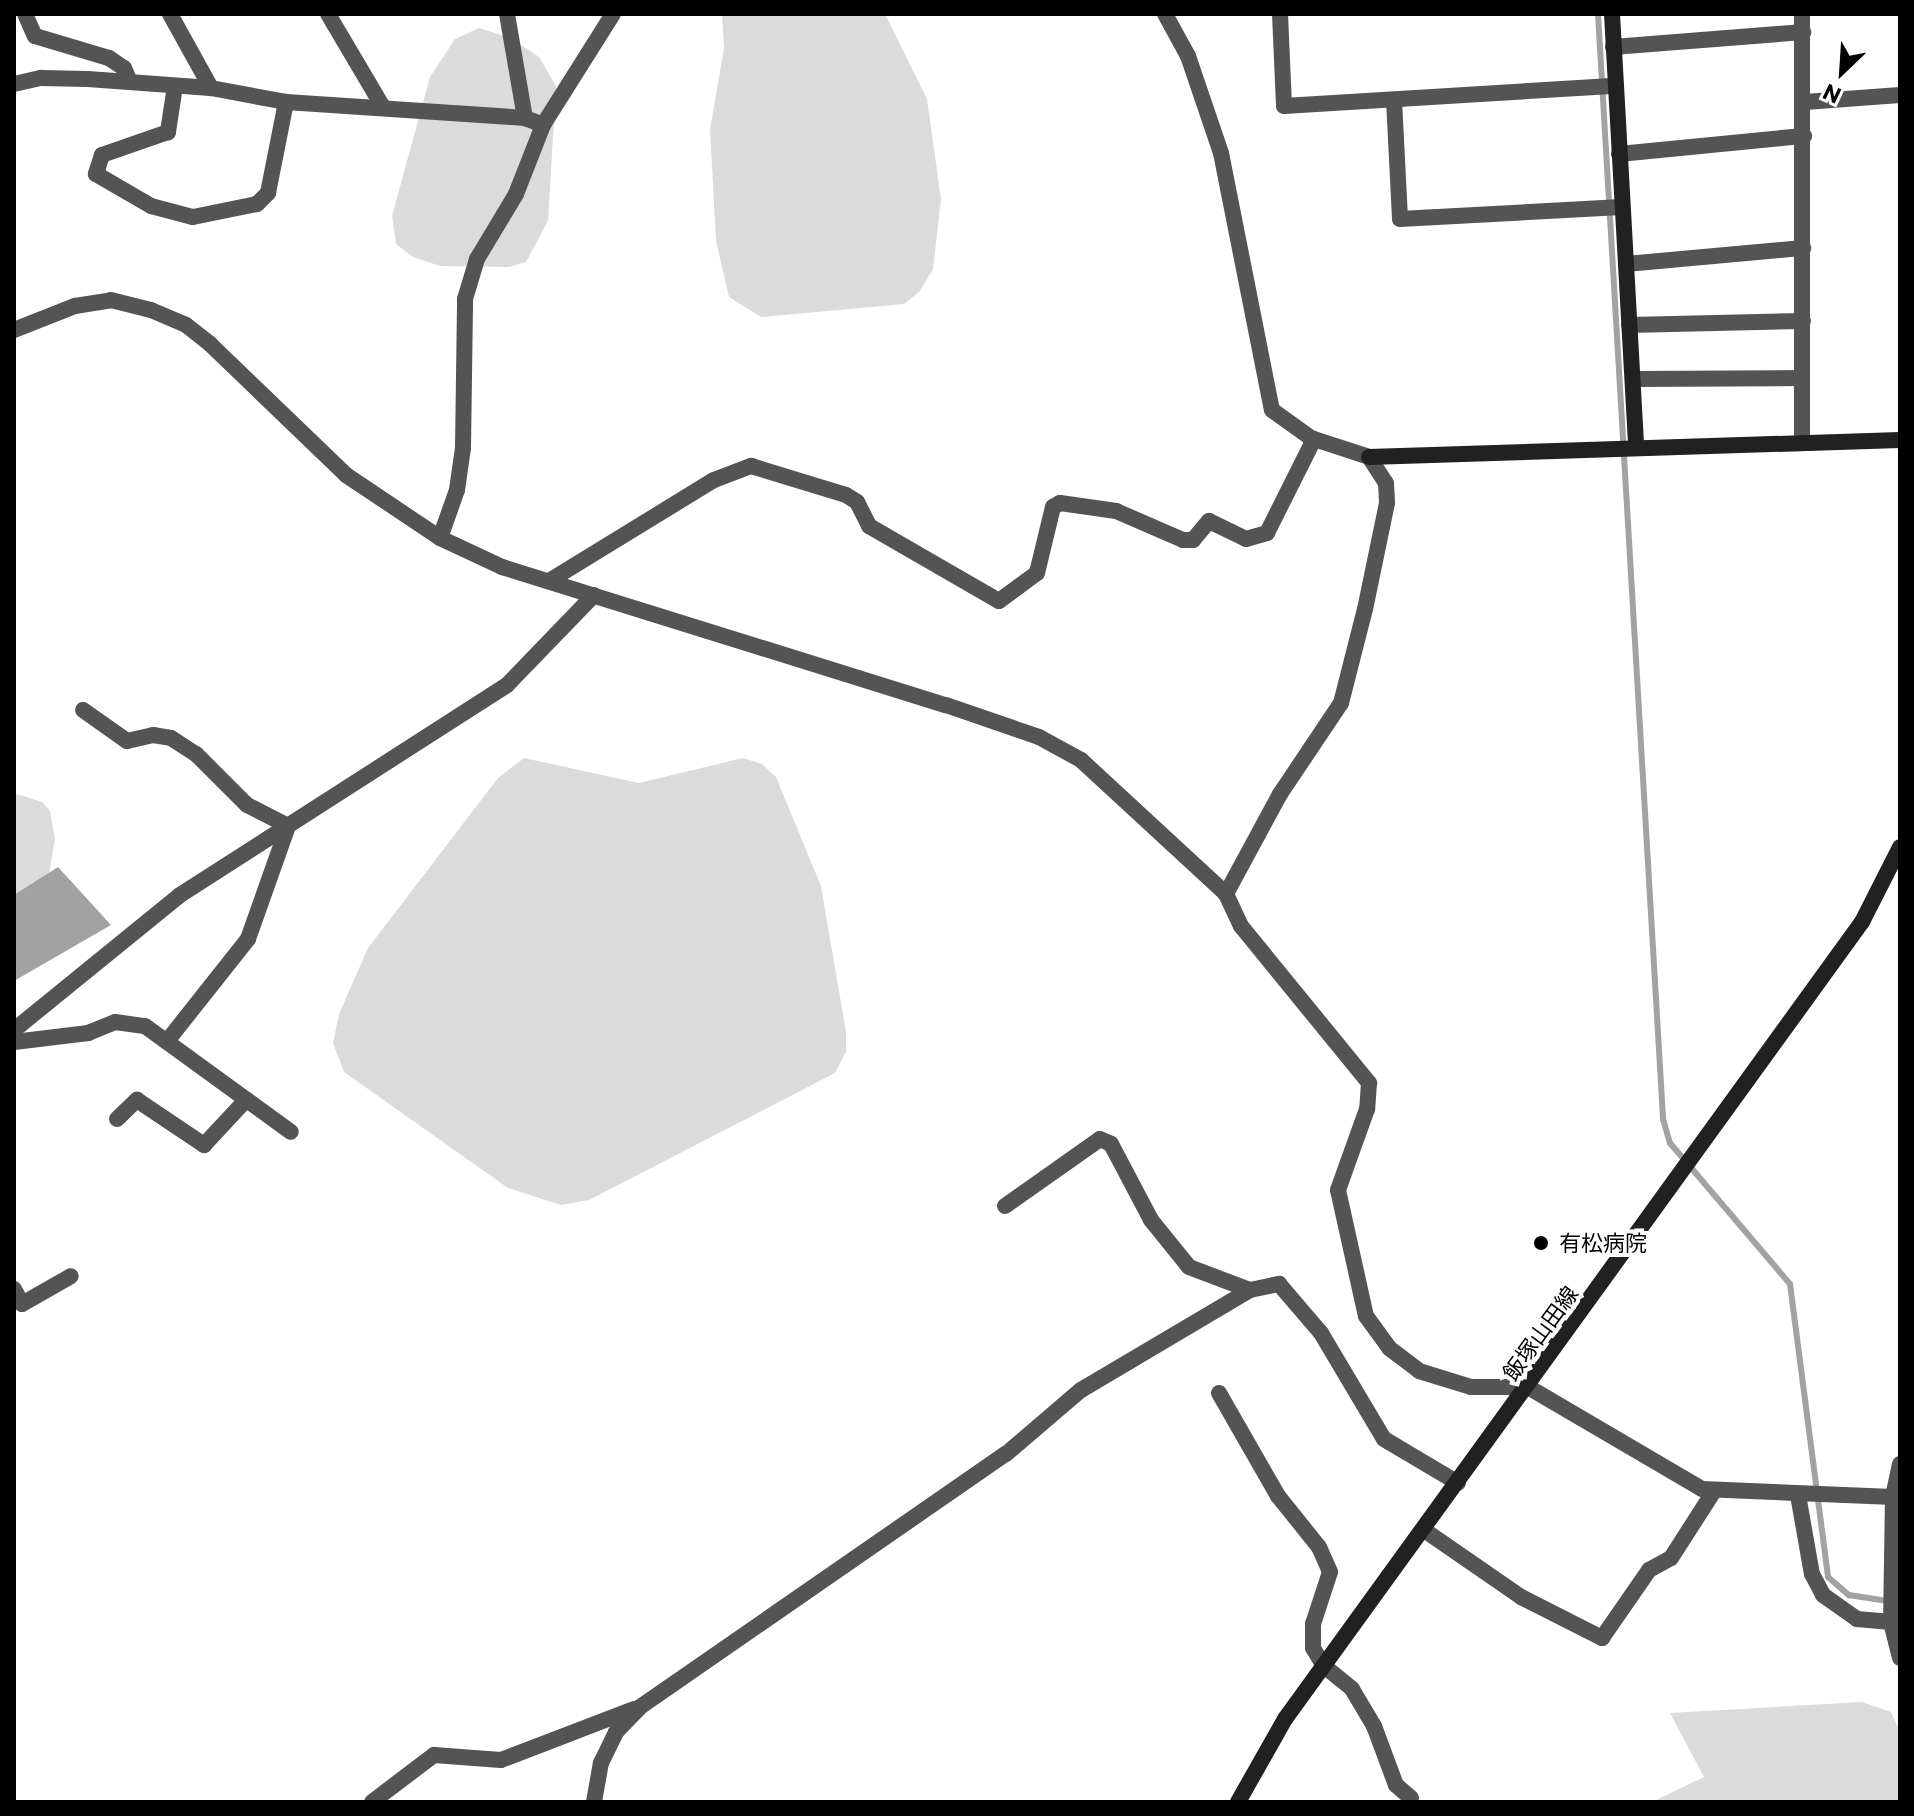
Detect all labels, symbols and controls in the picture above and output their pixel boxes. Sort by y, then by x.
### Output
north arrow [1802,32,1882,112]
text: N [1818,78,1845,110]
place label: 有松病院 [1559,1230,1647,1256]
marker: 有松病院 [1530,1232,1552,1254]
street label: 飯塚山田線 [1497,1281,1583,1385]

